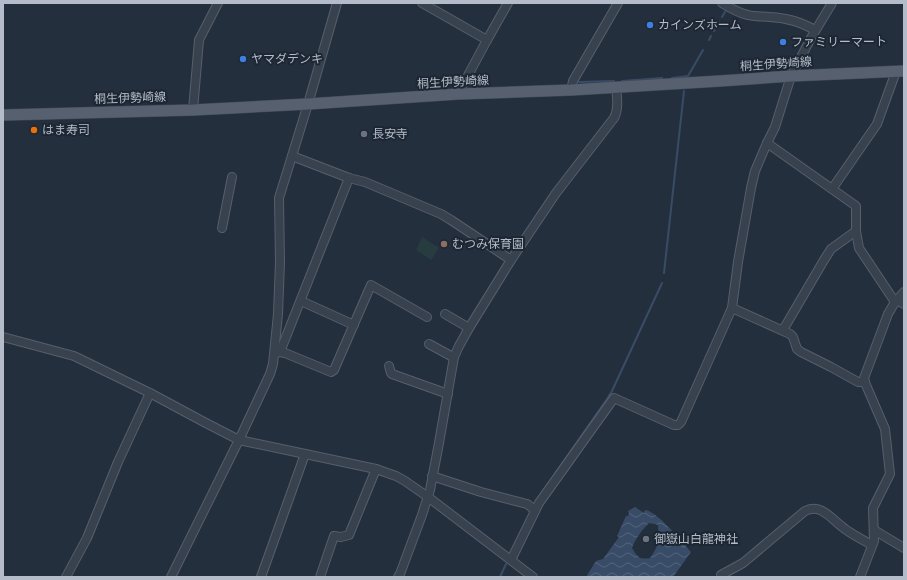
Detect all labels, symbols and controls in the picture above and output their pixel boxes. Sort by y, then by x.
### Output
place label: カインズホーム [658,18,741,32]
marker: カインズホーム [645,20,655,30]
place label: ファミリーマート [791,35,887,49]
marker: ファミリーマート [778,37,788,47]
place label: ヤマダデンキ [251,52,323,66]
marker: ヤマダデンキ [238,54,248,64]
street label: 桐生伊勢崎線 [740,55,812,73]
street label: 桐生伊勢崎線 [417,73,489,91]
street label: 桐生伊勢崎線 [94,90,166,106]
place label: はま寿司 [42,123,90,137]
marker: はま寿司 [29,125,39,135]
place label: 長安寺 [372,127,408,141]
marker: 長安寺 [359,129,369,139]
place label: むつみ保育園 [452,237,524,251]
marker: むつみ保育園 [439,239,449,249]
place label: 御嶽山白龍神社 [654,532,738,546]
marker: 御嶽山白龍神社 [641,534,651,544]

